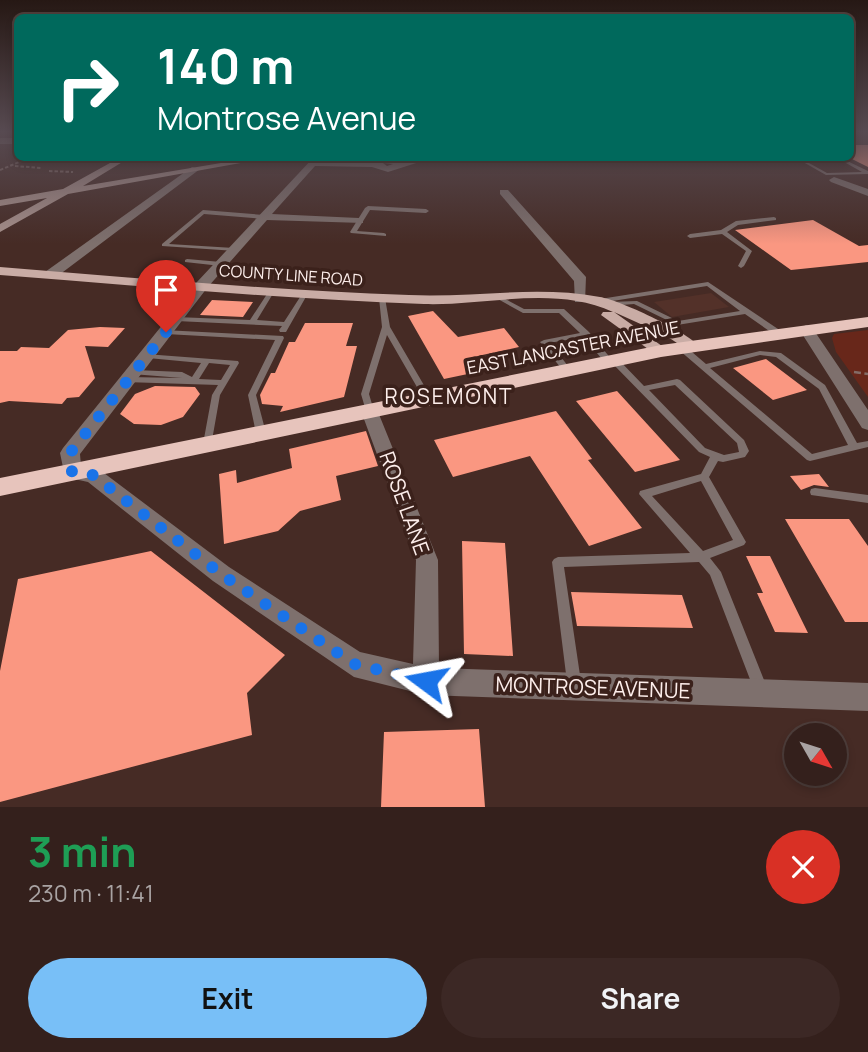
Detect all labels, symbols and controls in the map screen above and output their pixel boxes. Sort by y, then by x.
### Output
text: 140 m [157,32,294,99]
icon: right [42,42,133,133]
text: Montrose Avenue [157,96,416,140]
street label: COUNTY LINE ROAD [218,259,364,291]
pin [136,260,196,332]
icon: arrive [147,271,185,309]
street label: EAST LANCASTER AVENUE [465,315,681,379]
district label: ROSEMONT [384,382,514,410]
street label: ROSE LANE [373,448,437,558]
position arrow [389,644,463,718]
street label: MONTROSE AVENUE [495,670,691,704]
north arrow [784,723,847,786]
map controls [784,723,847,786]
text: 3 min [28,822,137,880]
button: close [766,830,840,904]
text: 230 m · 11:41 [28,877,154,909]
button: Exit [28,958,427,1038]
button: Share [441,958,840,1038]

